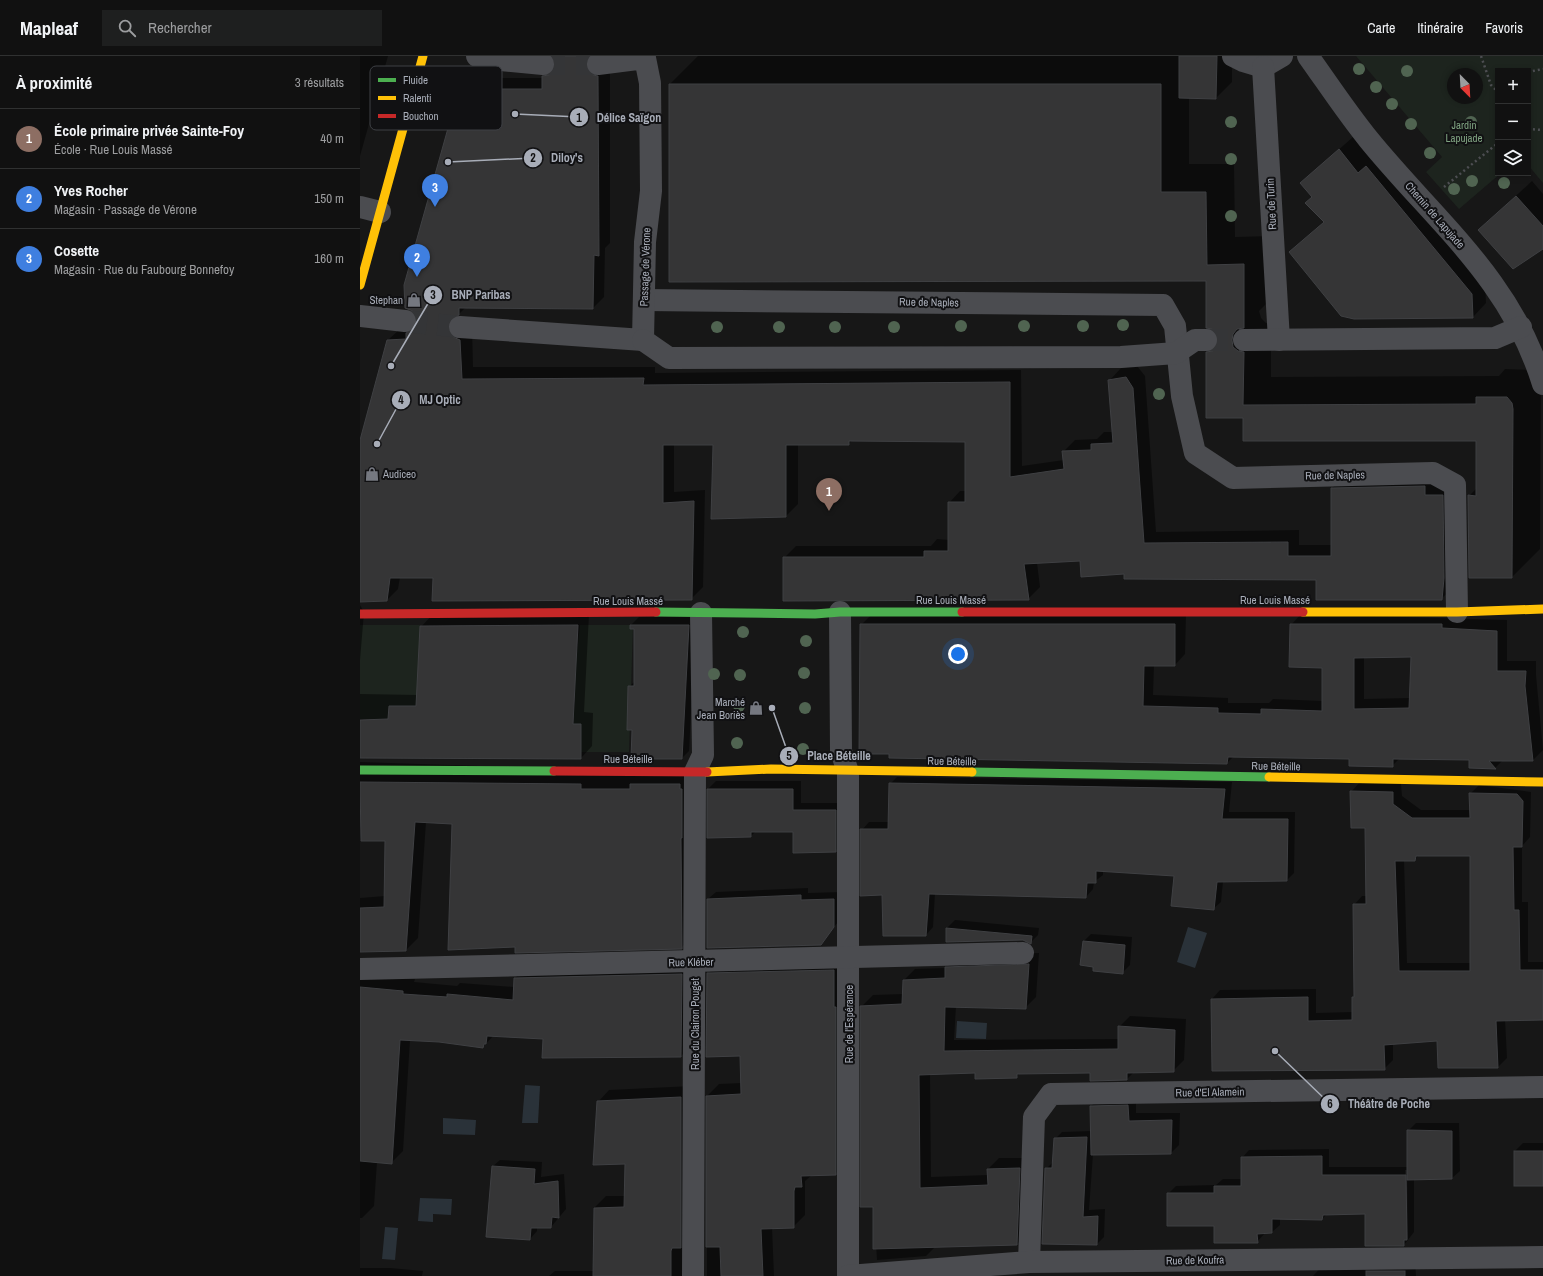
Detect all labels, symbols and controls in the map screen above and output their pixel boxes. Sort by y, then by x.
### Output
search box [102,10,382,46]
text: Mapleaf [20,15,78,41]
icon: search [116,17,138,39]
text: Rechercher [148,17,212,38]
text: Carte [1367,19,1395,37]
text: Itinéraire [1417,19,1463,37]
text: Favoris [1485,19,1523,37]
legend [370,66,502,130]
north arrow [1447,68,1483,104]
map controls [1495,68,1531,176]
button: + [1495,68,1531,104]
text: À proximité [16,71,92,94]
text: Fluide [403,73,428,87]
text: 3 résultats [295,74,344,91]
text: Ralenti [403,91,432,105]
button: − [1495,104,1531,140]
callout: Délice Saïgon [569,105,669,129]
text: Bouchon [403,109,439,123]
text: 1 [576,110,582,126]
text: Délice Saïgon [597,110,661,126]
park label: Jardin Lapujade [1445,118,1483,145]
text: École primaire privée Sainte-Foy [54,120,244,141]
text: 1 [26,130,32,147]
text: 40 m [320,130,344,147]
button: layers [1495,140,1531,176]
text: École · Rue Louis Massé [54,141,173,158]
callout: Diloy's [523,146,591,170]
text: 2 [530,150,536,166]
text: Diloy's [551,150,583,166]
pin: 3 [422,174,448,207]
street label: Rue de Turin [1263,178,1279,230]
street label: Chemin de Lapujade [1402,179,1468,251]
text: Yves Rocher [54,180,128,201]
text: 2 [26,190,32,207]
text: 150 m [314,190,344,207]
text: Magasin · Passage de Vérone [54,201,197,218]
street label: Passage de Vérone [637,227,653,307]
text: Cosette [54,240,99,261]
pin: 2 [404,244,430,277]
text: 3 [26,250,32,267]
text: 160 m [314,250,344,267]
text: Magasin · Rue du Faubourg Bonnefoy [54,261,234,278]
callout: BNP Paribas [423,283,518,307]
text: 3 [430,287,436,303]
text: BNP Paribas [452,287,511,303]
shop icon: Stephan [406,292,422,308]
place label: Stephan [369,293,403,307]
street label: Rue de Naples [899,294,959,310]
callout: MJ Optic [391,388,468,412]
text: 4 [398,392,404,408]
text: MJ Optic [419,392,461,408]
shop icon: Audiceo [364,466,380,482]
place label: Audiceo [382,467,416,481]
street label: Rue de Naples [1305,467,1365,483]
pin: 1 [816,478,842,511]
street label: Rue Louis Massé [916,593,986,607]
street label: Rue Louis Massé [1240,593,1310,607]
street label: Rue Louis Massé [593,594,663,608]
your location [948,644,968,664]
place label: Marché Jean Boriès [697,695,745,722]
shop icon: Marché Jean Boriès [748,700,764,716]
callout: Place Béteille [779,744,879,768]
text: 5 [786,748,792,764]
text: Place Béteille [807,748,871,764]
street label: Rue Béteille [603,752,653,766]
street label: Rue Béteille [927,754,977,768]
street label: Rue Béteille [1251,759,1301,773]
street label: Rue Kléber [668,955,714,969]
street label: Rue du Clairon Pouget [688,978,702,1070]
street label: Rue de l'Espérance [842,985,856,1063]
street label: Rue d'El Alamein [1175,1084,1245,1100]
callout: Théâtre de Poche [1320,1092,1438,1116]
text: 6 [1327,1096,1333,1112]
text: Théâtre de Poche [1348,1096,1431,1112]
street label: Rue de Koufra [1166,1252,1224,1268]

